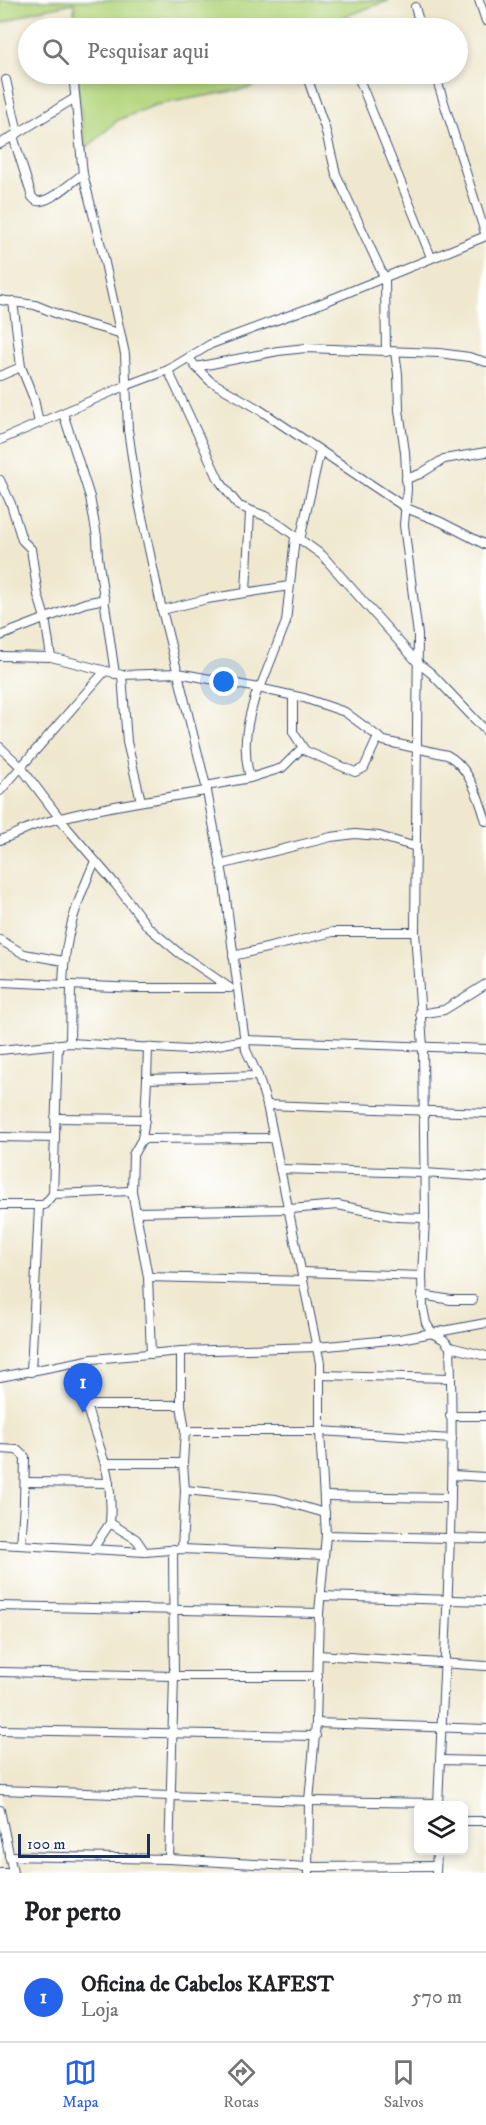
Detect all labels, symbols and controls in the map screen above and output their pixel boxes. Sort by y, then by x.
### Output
search box [18,18,468,84]
icon: search [39,35,72,68]
text: Pesquisar aqui [87,38,209,65]
your location [209,667,238,696]
pin: 1 [64,1364,103,1413]
map controls [414,1801,468,1855]
button: layers [414,1801,468,1855]
scale bar [18,1831,150,1858]
text: 100 m [27,1834,66,1854]
text: Por perto [24,1896,121,1929]
text: Oficina de Cabelos KAFEST [81,1971,334,1998]
text: 1 [40,1985,47,2010]
text: 570 m [411,1985,462,2010]
text: Loja [81,1998,118,2023]
tab: Mapa [62,2056,99,2112]
tab: Rotas [223,2056,259,2112]
tab: Salvos [384,2056,424,2112]

